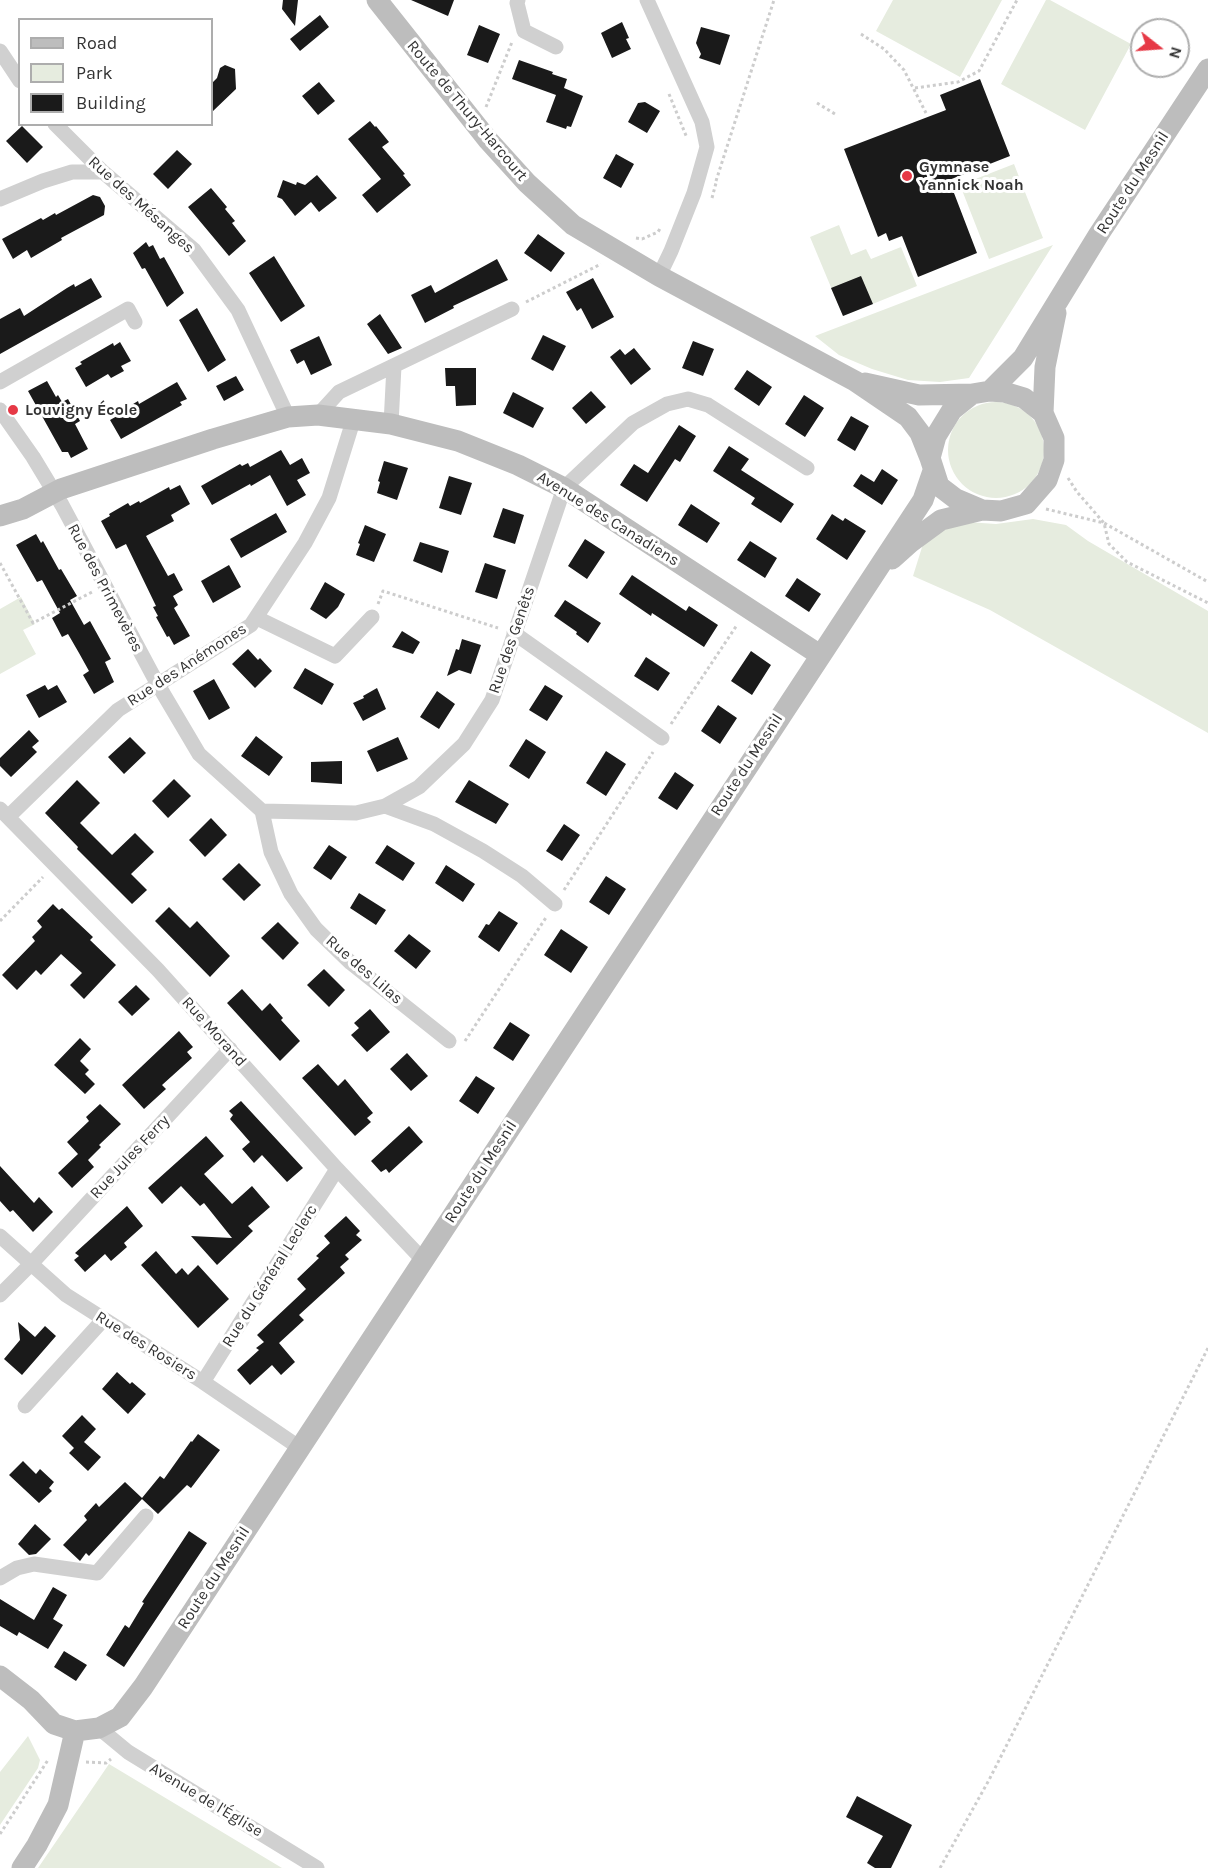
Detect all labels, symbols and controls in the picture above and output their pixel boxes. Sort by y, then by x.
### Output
legend [18,18,213,126]
north arrow [1130,18,1190,78]
text: Road [76,32,117,54]
street label: Route de Thury-Harcourt [403,37,531,185]
text: N [1165,45,1187,61]
text: Park [76,62,113,84]
text: Building [76,92,146,114]
street label: Route du Mesnil [1093,128,1173,238]
street label: Rue des Mésanges [84,152,198,258]
place label: Gymnase Yannick Noah [919,157,1024,195]
marker: Gymnase Yannick Noah [900,169,914,183]
place label: Louvigny École [25,400,137,420]
marker: Louvigny École [6,403,20,417]
street label: Avenue des Canadiens [533,467,683,571]
street label: Rue des Primevères [63,521,147,655]
street label: Rue des Genêts [485,584,539,696]
street label: Rue des Anémones [124,619,250,711]
street label: Route du Mesnil [707,710,787,820]
street label: Rue des Lilas [322,931,406,1009]
street label: Rue Morand [178,993,250,1071]
street label: Rue Jules Ferry [86,1111,174,1203]
street label: Route du Mesnil [441,1117,521,1227]
street label: Rue du Général Leclerc [218,1201,322,1351]
street label: Rue des Rosiers [92,1307,200,1385]
street label: Route du Mesnil [174,1523,254,1633]
street label: Avenue de l'Église [146,1759,266,1841]

